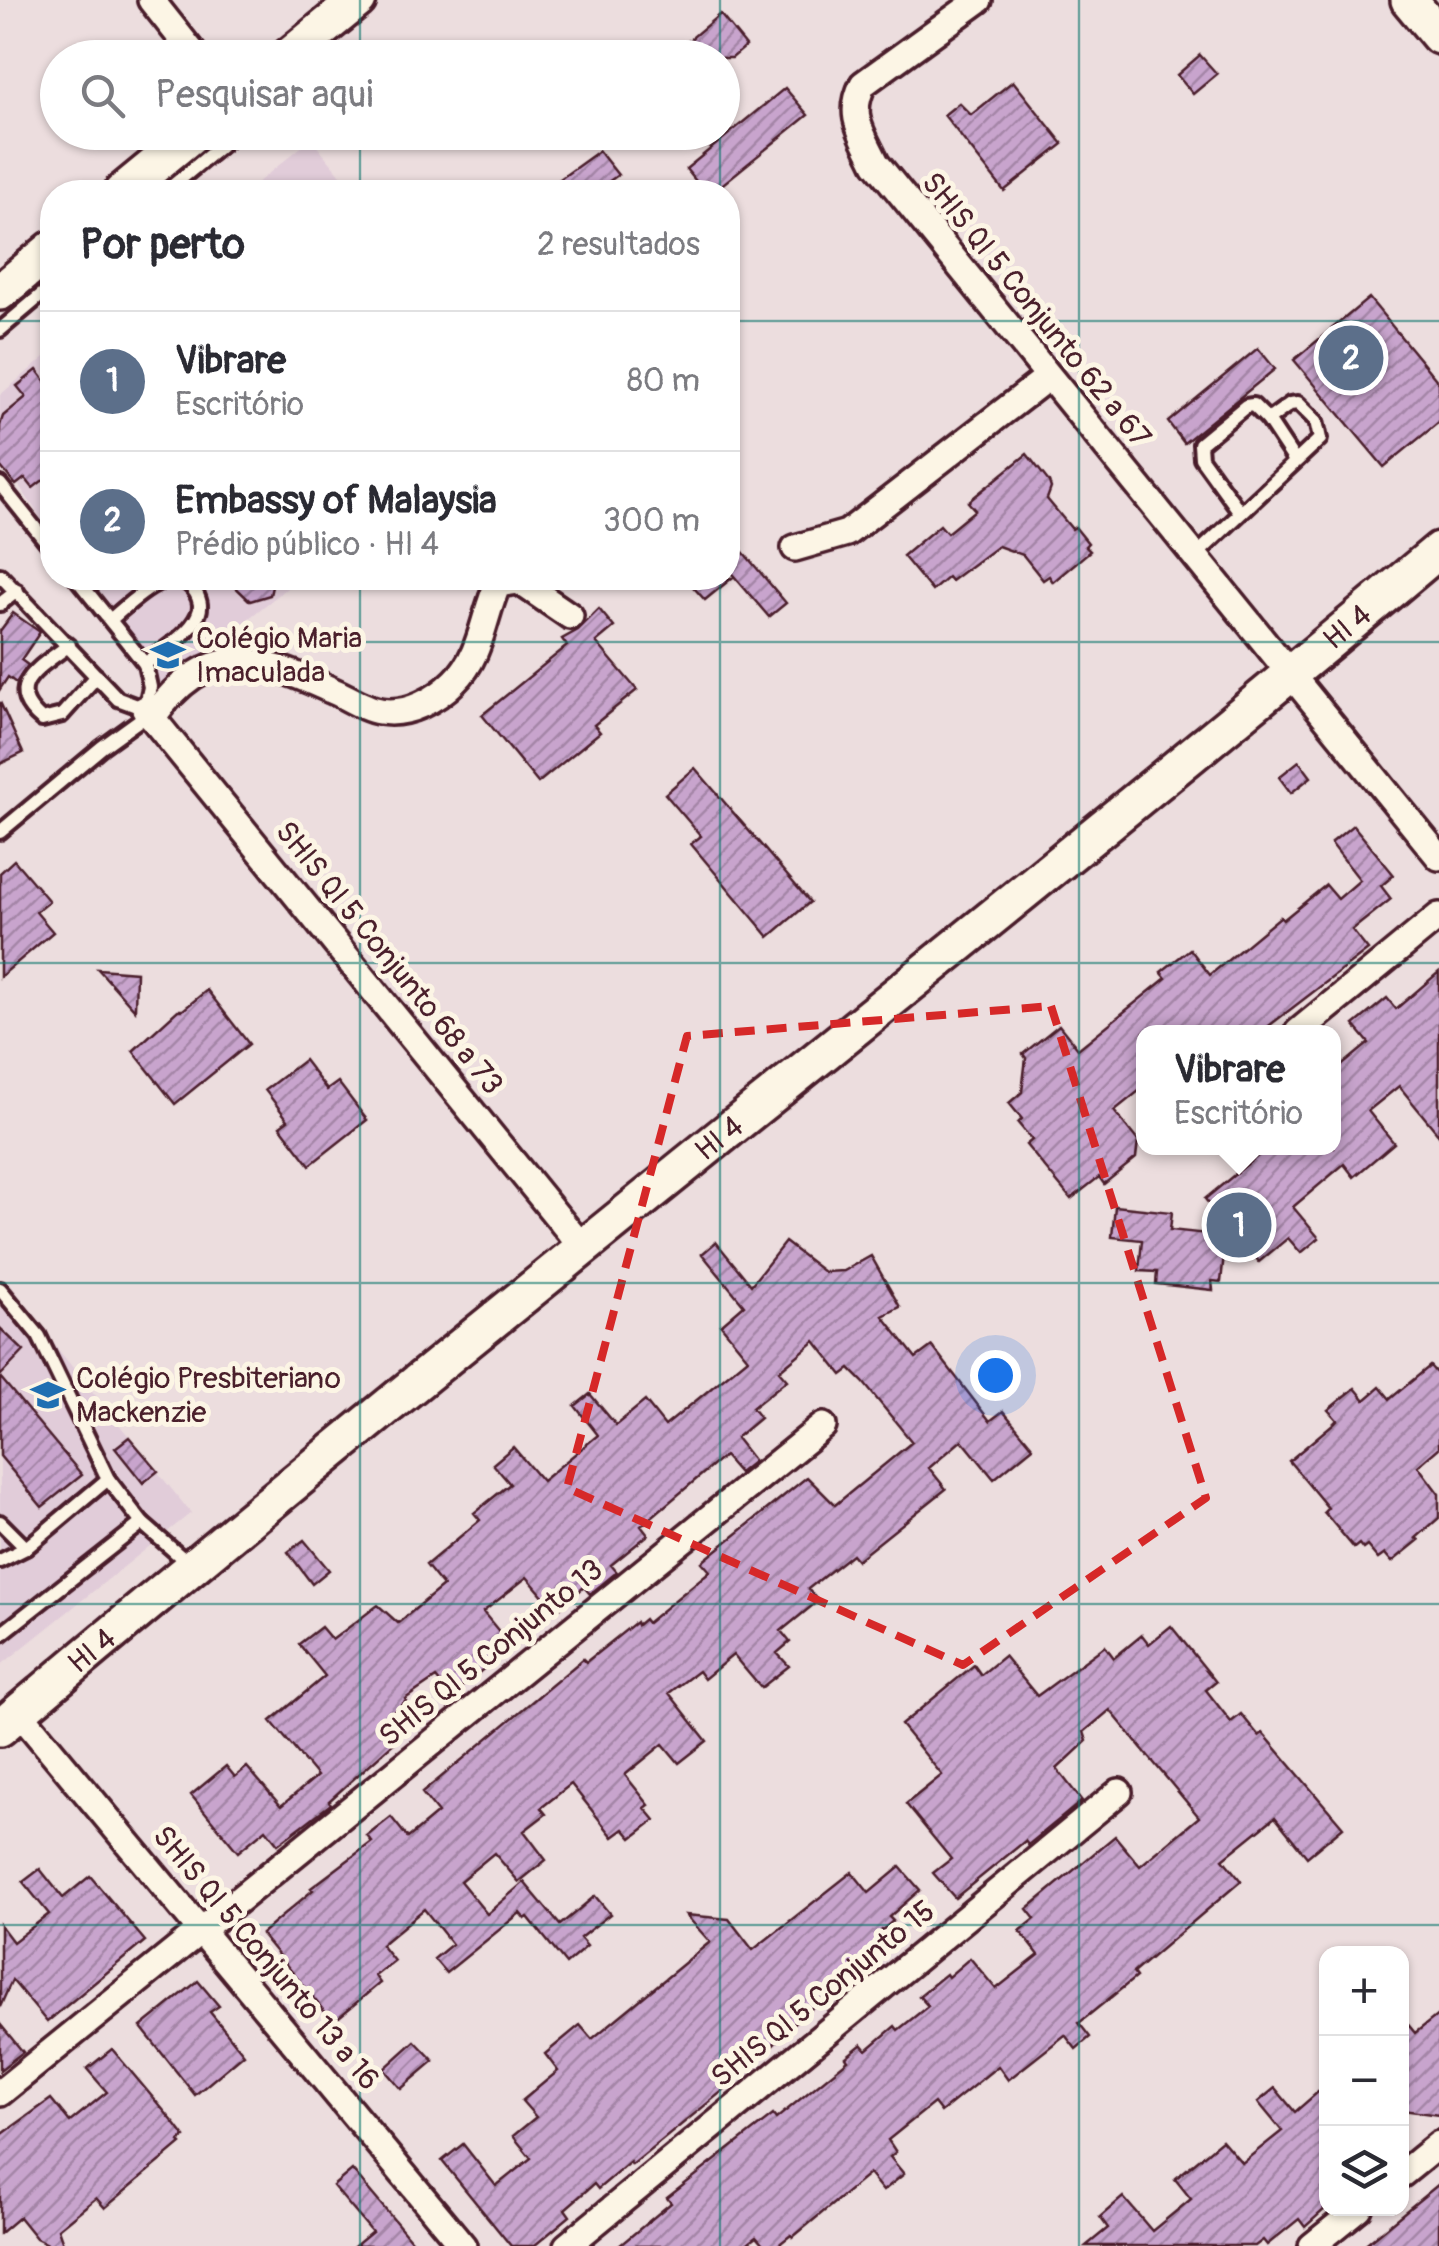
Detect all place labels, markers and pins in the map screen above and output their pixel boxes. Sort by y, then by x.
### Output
pin: 2 [1318,320,1384,396]
place label: Colégio Maria Imaculada [196,620,362,691]
school or university icon: Colégio Maria Imaculada [149,636,187,674]
pin: 1 [1206,1188,1272,1262]
place label: Colégio Presbiteriano Mackenzie [76,1360,341,1431]
school or university icon: Colégio Presbiteriano Mackenzie [29,1376,67,1414]

